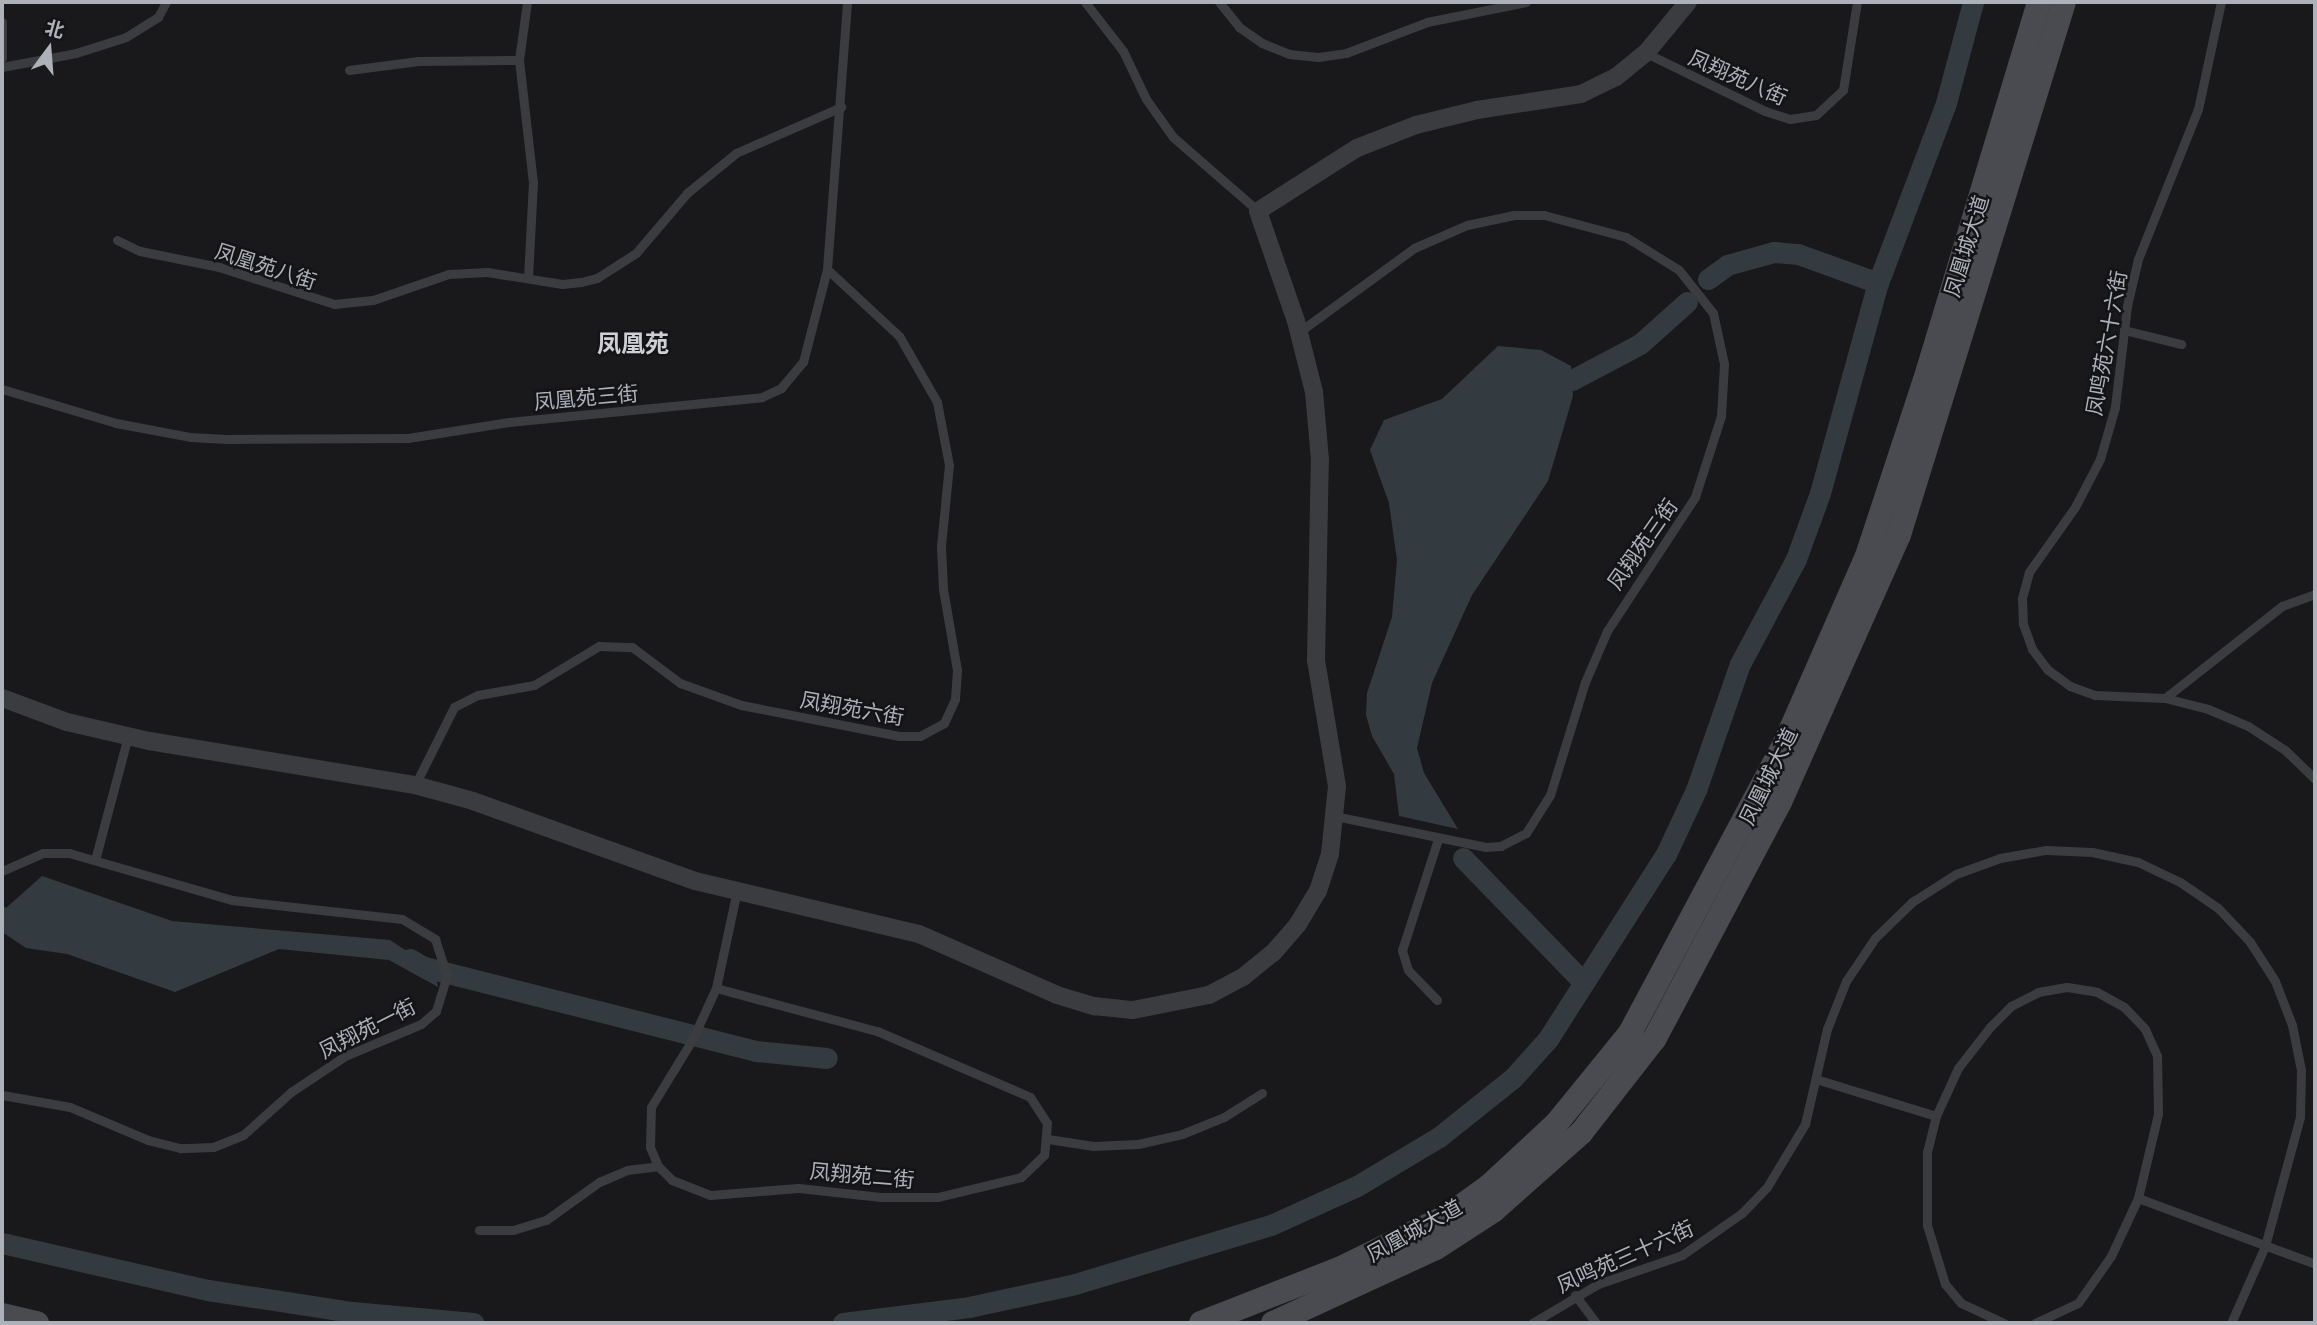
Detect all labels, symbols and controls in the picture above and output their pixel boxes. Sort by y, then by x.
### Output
north arrow [14,14,84,84]
text: 北 [43,16,67,42]
street label: 凤翔苑八街 [1685,44,1791,110]
street label: 凤凰城大道 [1939,192,1993,300]
street label: 凤凰苑八街 [212,238,320,294]
street label: 凤鸣苑六十六街 [2081,268,2131,418]
district label: 凤凰苑 [597,330,669,358]
street label: 凤凰苑三街 [533,380,639,414]
street label: 凤翔苑三街 [1602,494,1682,594]
street label: 凤翔苑六街 [798,686,906,730]
street label: 凤凰城大道 [1734,723,1802,829]
street label: 凤翔苑一街 [315,993,419,1063]
street label: 凤翔苑二街 [809,1158,915,1192]
street label: 凤凰城大道 [1362,1194,1466,1266]
street label: 凤鸣苑三十六街 [1553,1215,1697,1297]

